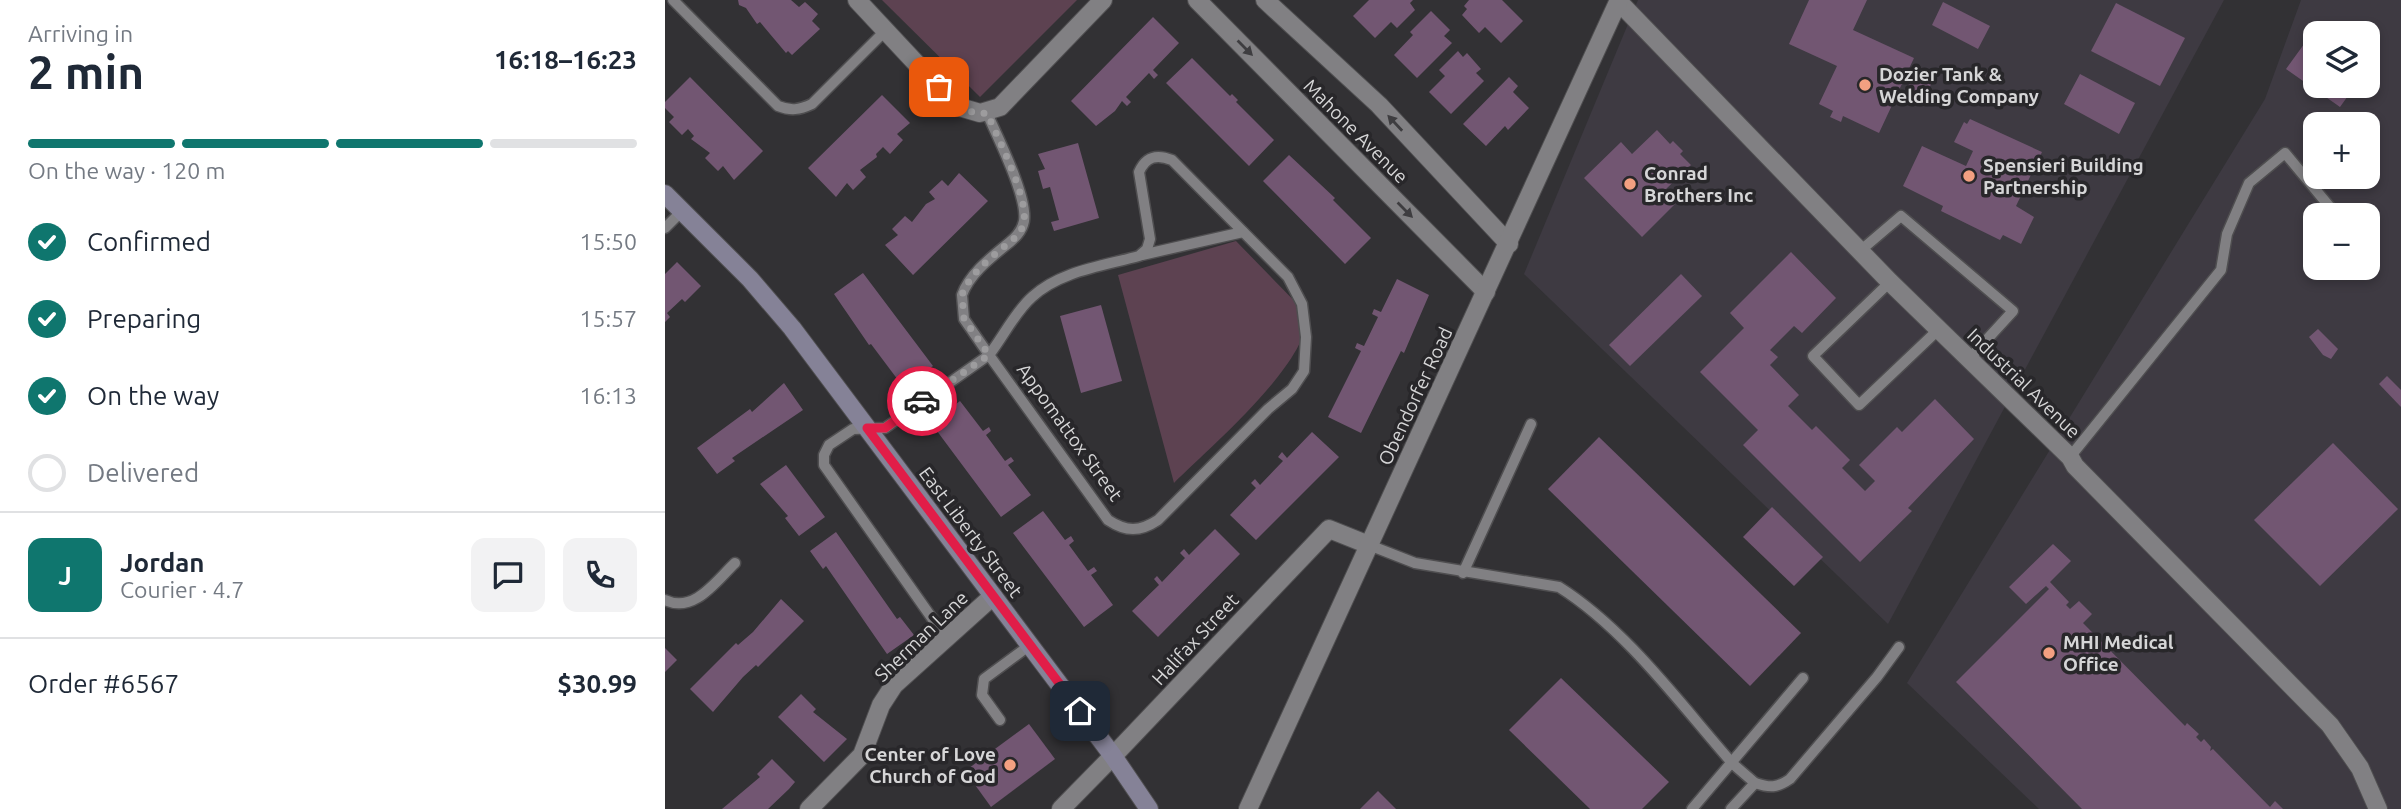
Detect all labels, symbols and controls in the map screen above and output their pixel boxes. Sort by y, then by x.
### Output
text: Arriving in [28,21,133,46]
map controls [2303,21,2380,280]
button: layers [2303,21,2380,98]
one-way arrow [1236,40,1253,57]
text: 16:18–16:23 [494,45,637,74]
text: 2 min [28,46,144,98]
pin [909,57,969,117]
place label: Dozier Tank & Welding Company [1879,63,2039,107]
icon: bag [920,68,958,106]
street label: Mahone Avenue [1299,74,1413,188]
marker: Dozier Tank & Welding Company [1857,77,1873,93]
button: + [2303,112,2380,189]
one-way arrow [1388,115,1404,132]
place label: Spensieri Building Partnership [1983,154,2144,198]
text: On the way · 120 m [28,158,225,183]
place label: Conrad Brothers Inc [1644,162,1753,206]
marker: Spensieri Building Partnership [1961,168,1977,184]
marker: Conrad Brothers Inc [1622,176,1638,192]
one-way arrow [1397,202,1413,218]
button: − [2303,203,2380,280]
icon: check [28,223,66,261]
text: Confirmed [87,227,211,256]
text: 15:50 [579,229,637,254]
icon: check [28,300,66,338]
text: Preparing [87,304,201,333]
text: 15:57 [579,306,637,331]
street label: Obendorfer Road [1373,324,1457,468]
street label: Industrial Avenue [1963,324,2085,442]
street label: Appomattox Street [1013,359,1128,506]
courier [887,366,957,436]
icon: check [28,377,66,415]
text: On the way [87,381,219,410]
icon: car [903,382,941,420]
text: 16:13 [579,383,637,408]
text: Delivered [87,458,199,487]
street label: East Liberty Street [915,462,1028,602]
button: chat [471,538,545,612]
button: phone [563,538,637,612]
text: Jordan [120,548,205,577]
text: J [58,561,72,590]
text: Courier · 4.7 [120,577,244,602]
street label: Sherman Lane [870,586,972,686]
street label: Halifax Street [1147,588,1243,689]
place label: MHI Medical Office [2063,631,2174,675]
marker: MHI Medical Office [2041,645,2057,661]
text: Order #6567 [28,669,179,698]
text: $30.99 [557,669,637,698]
pin [1050,681,1110,741]
icon: home [1061,692,1099,730]
place label: Center of Love Church of God [864,743,996,787]
marker: Center of Love Church of God [1002,757,1018,773]

